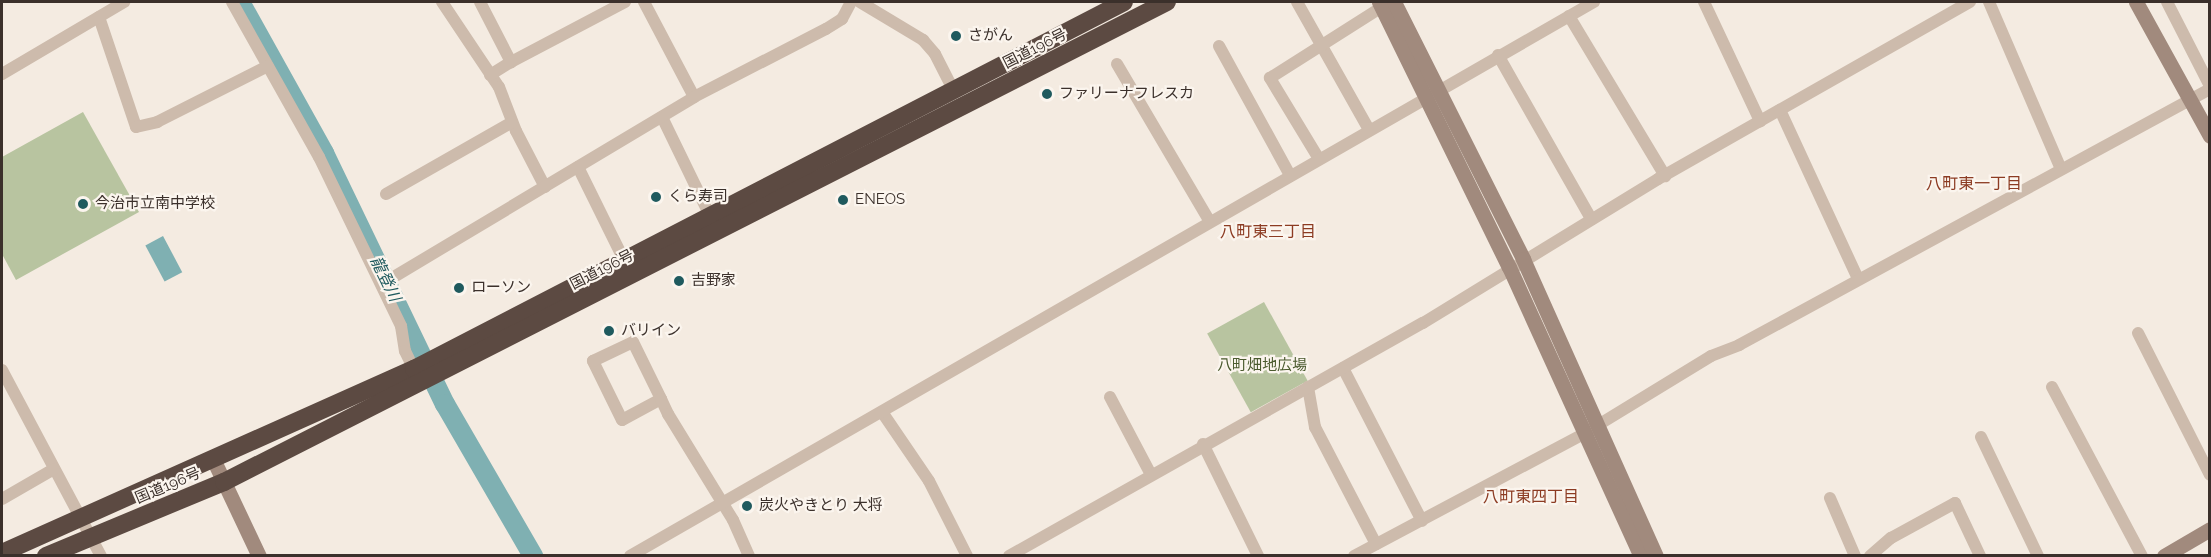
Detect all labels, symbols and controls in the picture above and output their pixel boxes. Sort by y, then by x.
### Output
street label: 国道196号 [1000,25,1070,73]
place label: さがん [968,27,1013,45]
marker: さがん [949,29,963,43]
place label: ファリーナフレスカ [1059,85,1194,103]
marker: ファリーナフレスカ [1040,87,1054,101]
district label: 八町東一丁目 [1926,174,2022,194]
place label: くら寿司 [668,188,728,206]
marker: くら寿司 [649,190,663,204]
place label: ENEOS [855,191,905,209]
marker: ENEOS [836,193,850,207]
place label: 今治市立南中学校 [95,195,215,213]
marker: 今治市立南中学校 [76,197,90,211]
district label: 八町東三丁目 [1220,222,1316,242]
street label: 国道196号 [567,246,637,294]
water label: 龍登川 [366,253,404,305]
place label: 吉野家 [691,272,736,290]
marker: 吉野家 [672,274,686,288]
place label: ローソン [471,279,531,297]
marker: ローソン [452,281,466,295]
place label: バリイン [621,322,681,340]
marker: バリイン [602,324,616,338]
park label: 八町畑地広場 [1217,357,1307,375]
street label: 国道196号 [133,464,203,508]
district label: 八町東四丁目 [1483,487,1579,507]
place label: 炭火やきとり 大将 [759,497,883,515]
marker: 炭火やきとり 大将 [740,499,754,513]

